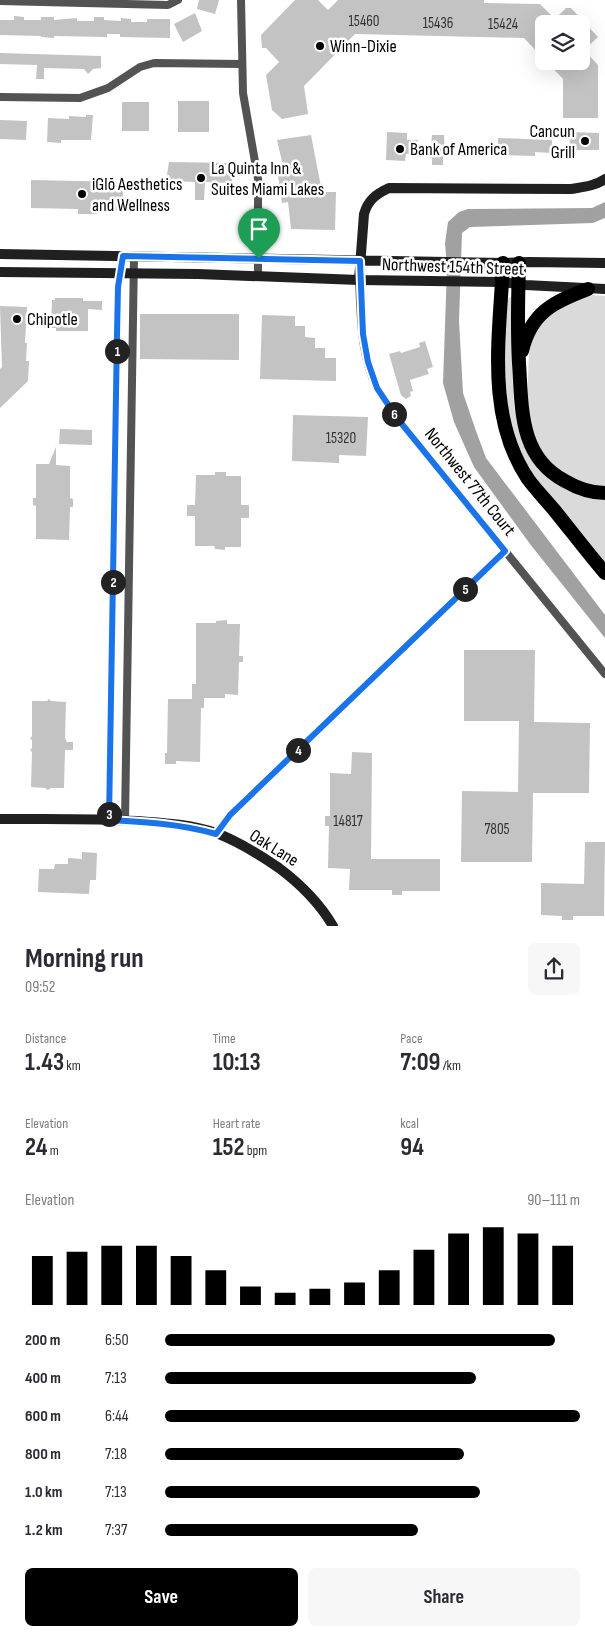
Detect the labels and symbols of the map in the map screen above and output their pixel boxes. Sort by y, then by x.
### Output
house number: 15460 [349,12,379,31]
house number: 15436 [423,14,453,33]
house number: 15424 [488,15,518,34]
place label: Winn-Dixie [330,36,397,57]
marker: Winn-Dixie [314,40,326,52]
place label: Cancun Grill [530,121,575,163]
marker: Cancun Grill [579,135,591,147]
place label: Bank of America [410,139,507,160]
marker: Bank of America [394,143,406,155]
place label: La Quinta Inn & Suites Miami Lakes [211,158,324,200]
marker: La Quinta Inn & Suites Miami Lakes [195,172,207,184]
place label: iGlō Aesthetics and Wellness [92,174,183,216]
marker: iGlō Aesthetics and Wellness [76,188,88,200]
pin [238,208,280,259]
street label: Northwest 154th Street [381,254,525,280]
place label: Chipotle [27,309,78,330]
marker: Chipotle [11,313,23,325]
pin: 1 [104,338,130,364]
pin: 6 [382,402,406,426]
street label: Northwest 77th Court [420,424,520,540]
house number: 15320 [326,429,356,448]
pin: 2 [100,570,126,594]
pin: 5 [452,576,478,602]
pin: 4 [286,738,310,762]
pin: 3 [96,802,122,826]
house number: 14817 [333,812,363,831]
house number: 7805 [484,820,510,839]
street label: Oak Lane [246,825,302,871]

